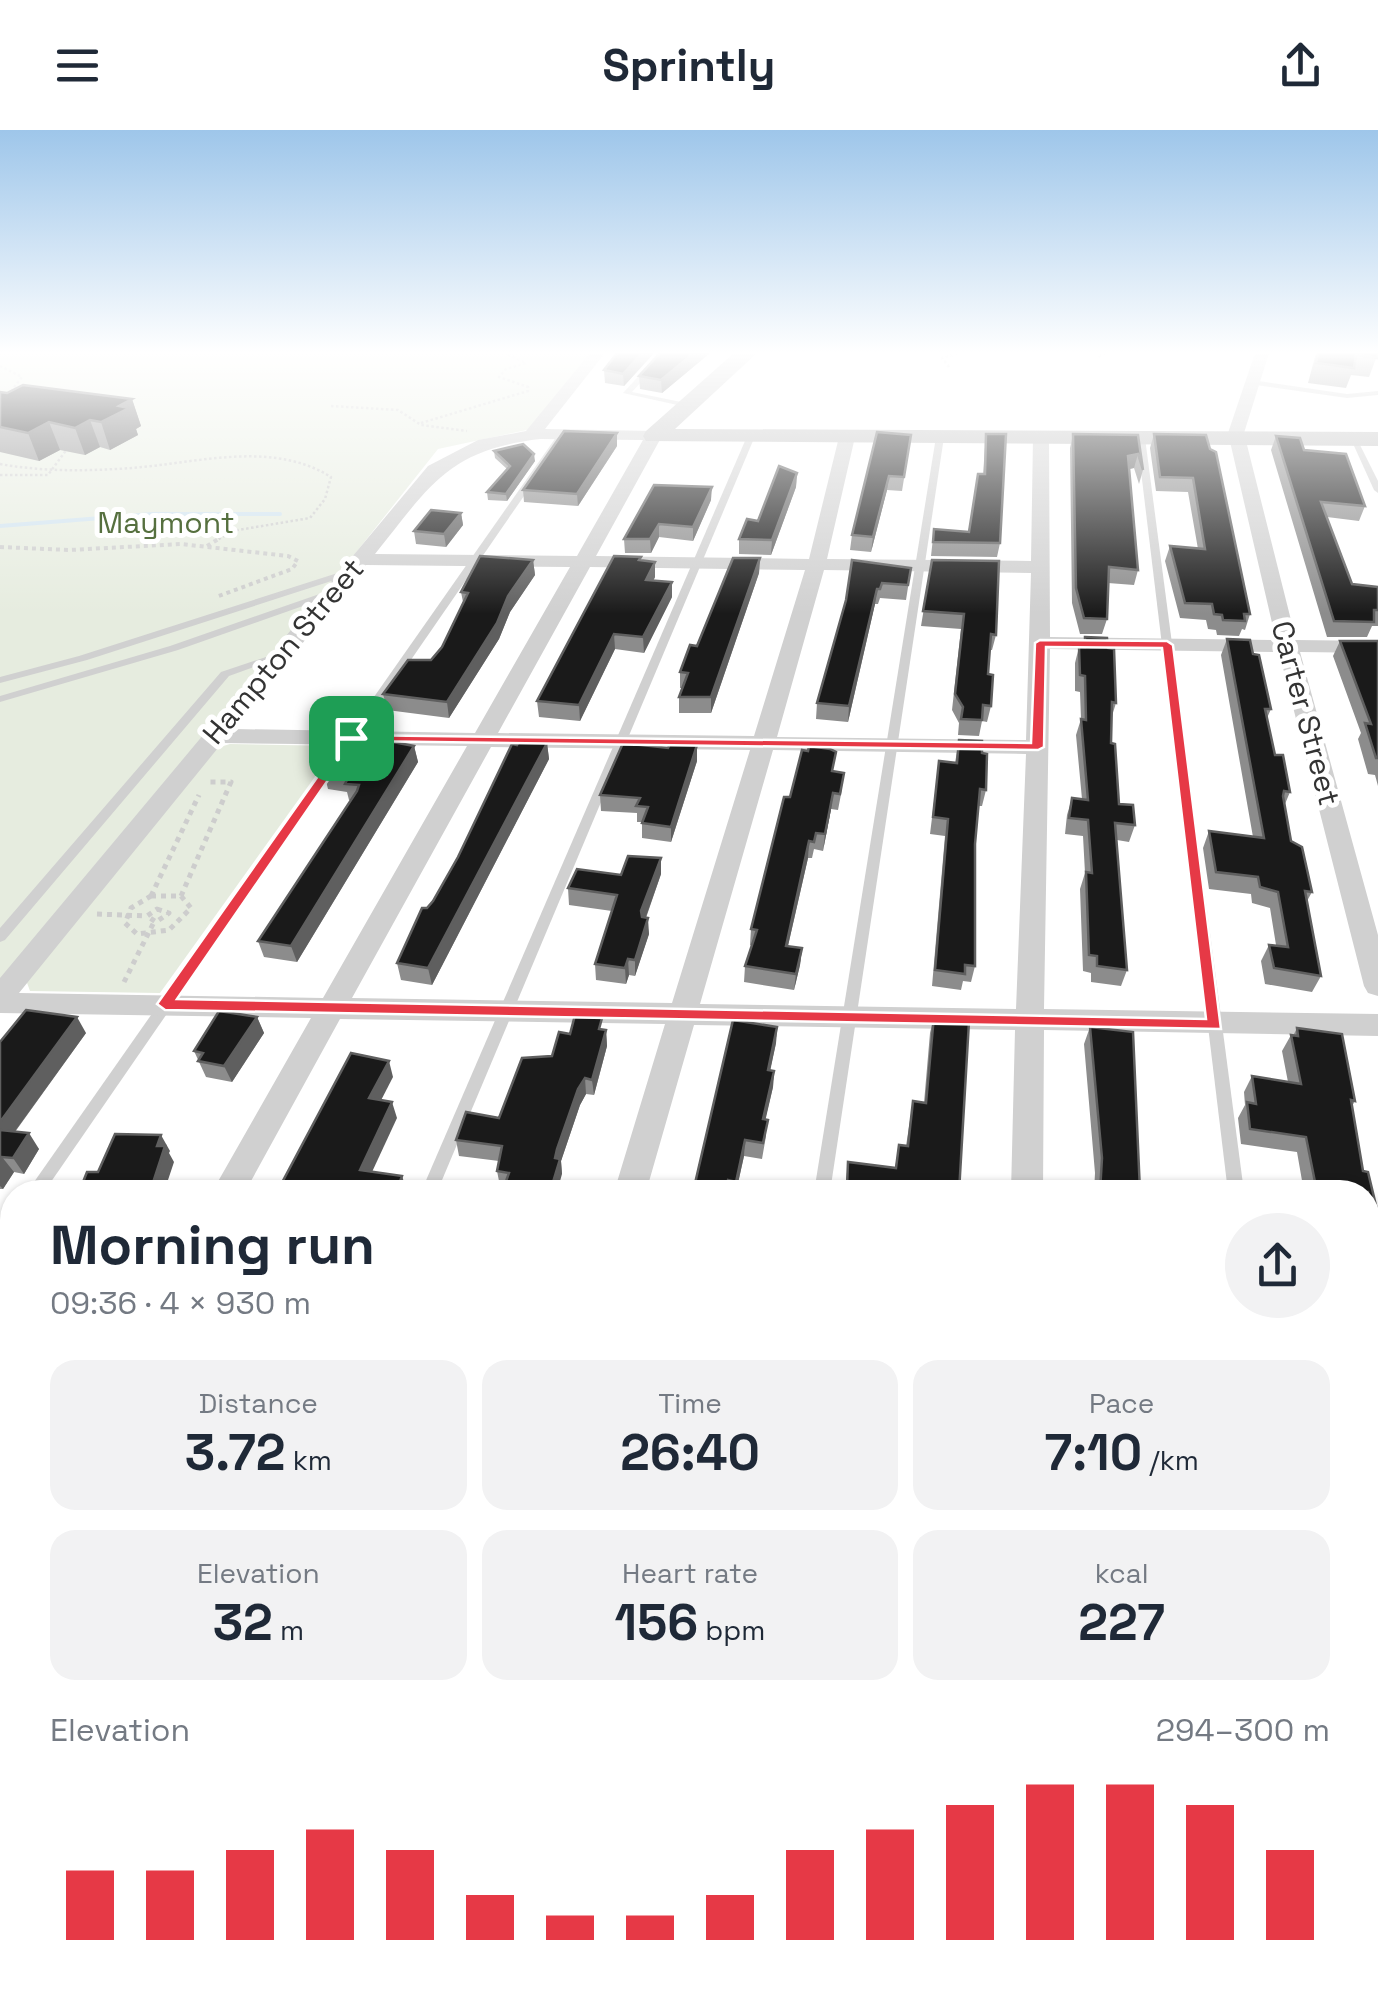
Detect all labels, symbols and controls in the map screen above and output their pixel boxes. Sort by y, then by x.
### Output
text: Sprintly [602,37,776,94]
icon: menu [50,38,105,93]
icon: share [1273,38,1328,93]
park label: Maymont [97,503,235,542]
street label: Hampton Street [194,550,372,752]
street label: Carter Street [1263,616,1349,810]
pin [309,696,394,781]
icon: arrive [324,711,379,766]
text: Morning run [50,1210,375,1280]
button: share [1225,1213,1330,1318]
text: 09:36 · 4 × 930 m [50,1283,311,1323]
text: Distance [199,1385,318,1421]
text: Time [658,1385,722,1421]
text: Pace [1089,1385,1154,1421]
text: 3.72 [185,1421,286,1485]
text: 26:40 [620,1421,760,1485]
text: 7:10 [1045,1421,1142,1485]
text: km [286,1442,332,1478]
text: /km [1142,1442,1199,1478]
text: Elevation [197,1555,320,1591]
text: Heart rate [622,1555,758,1591]
text: kcal [1095,1555,1149,1591]
text: 32 [213,1591,273,1655]
text: 156 [615,1591,698,1655]
text: 227 [1078,1591,1165,1655]
text: m [273,1612,304,1648]
text: bpm [698,1612,765,1648]
text: Elevation [50,1710,190,1750]
text: 294–300 m [1156,1710,1330,1750]

